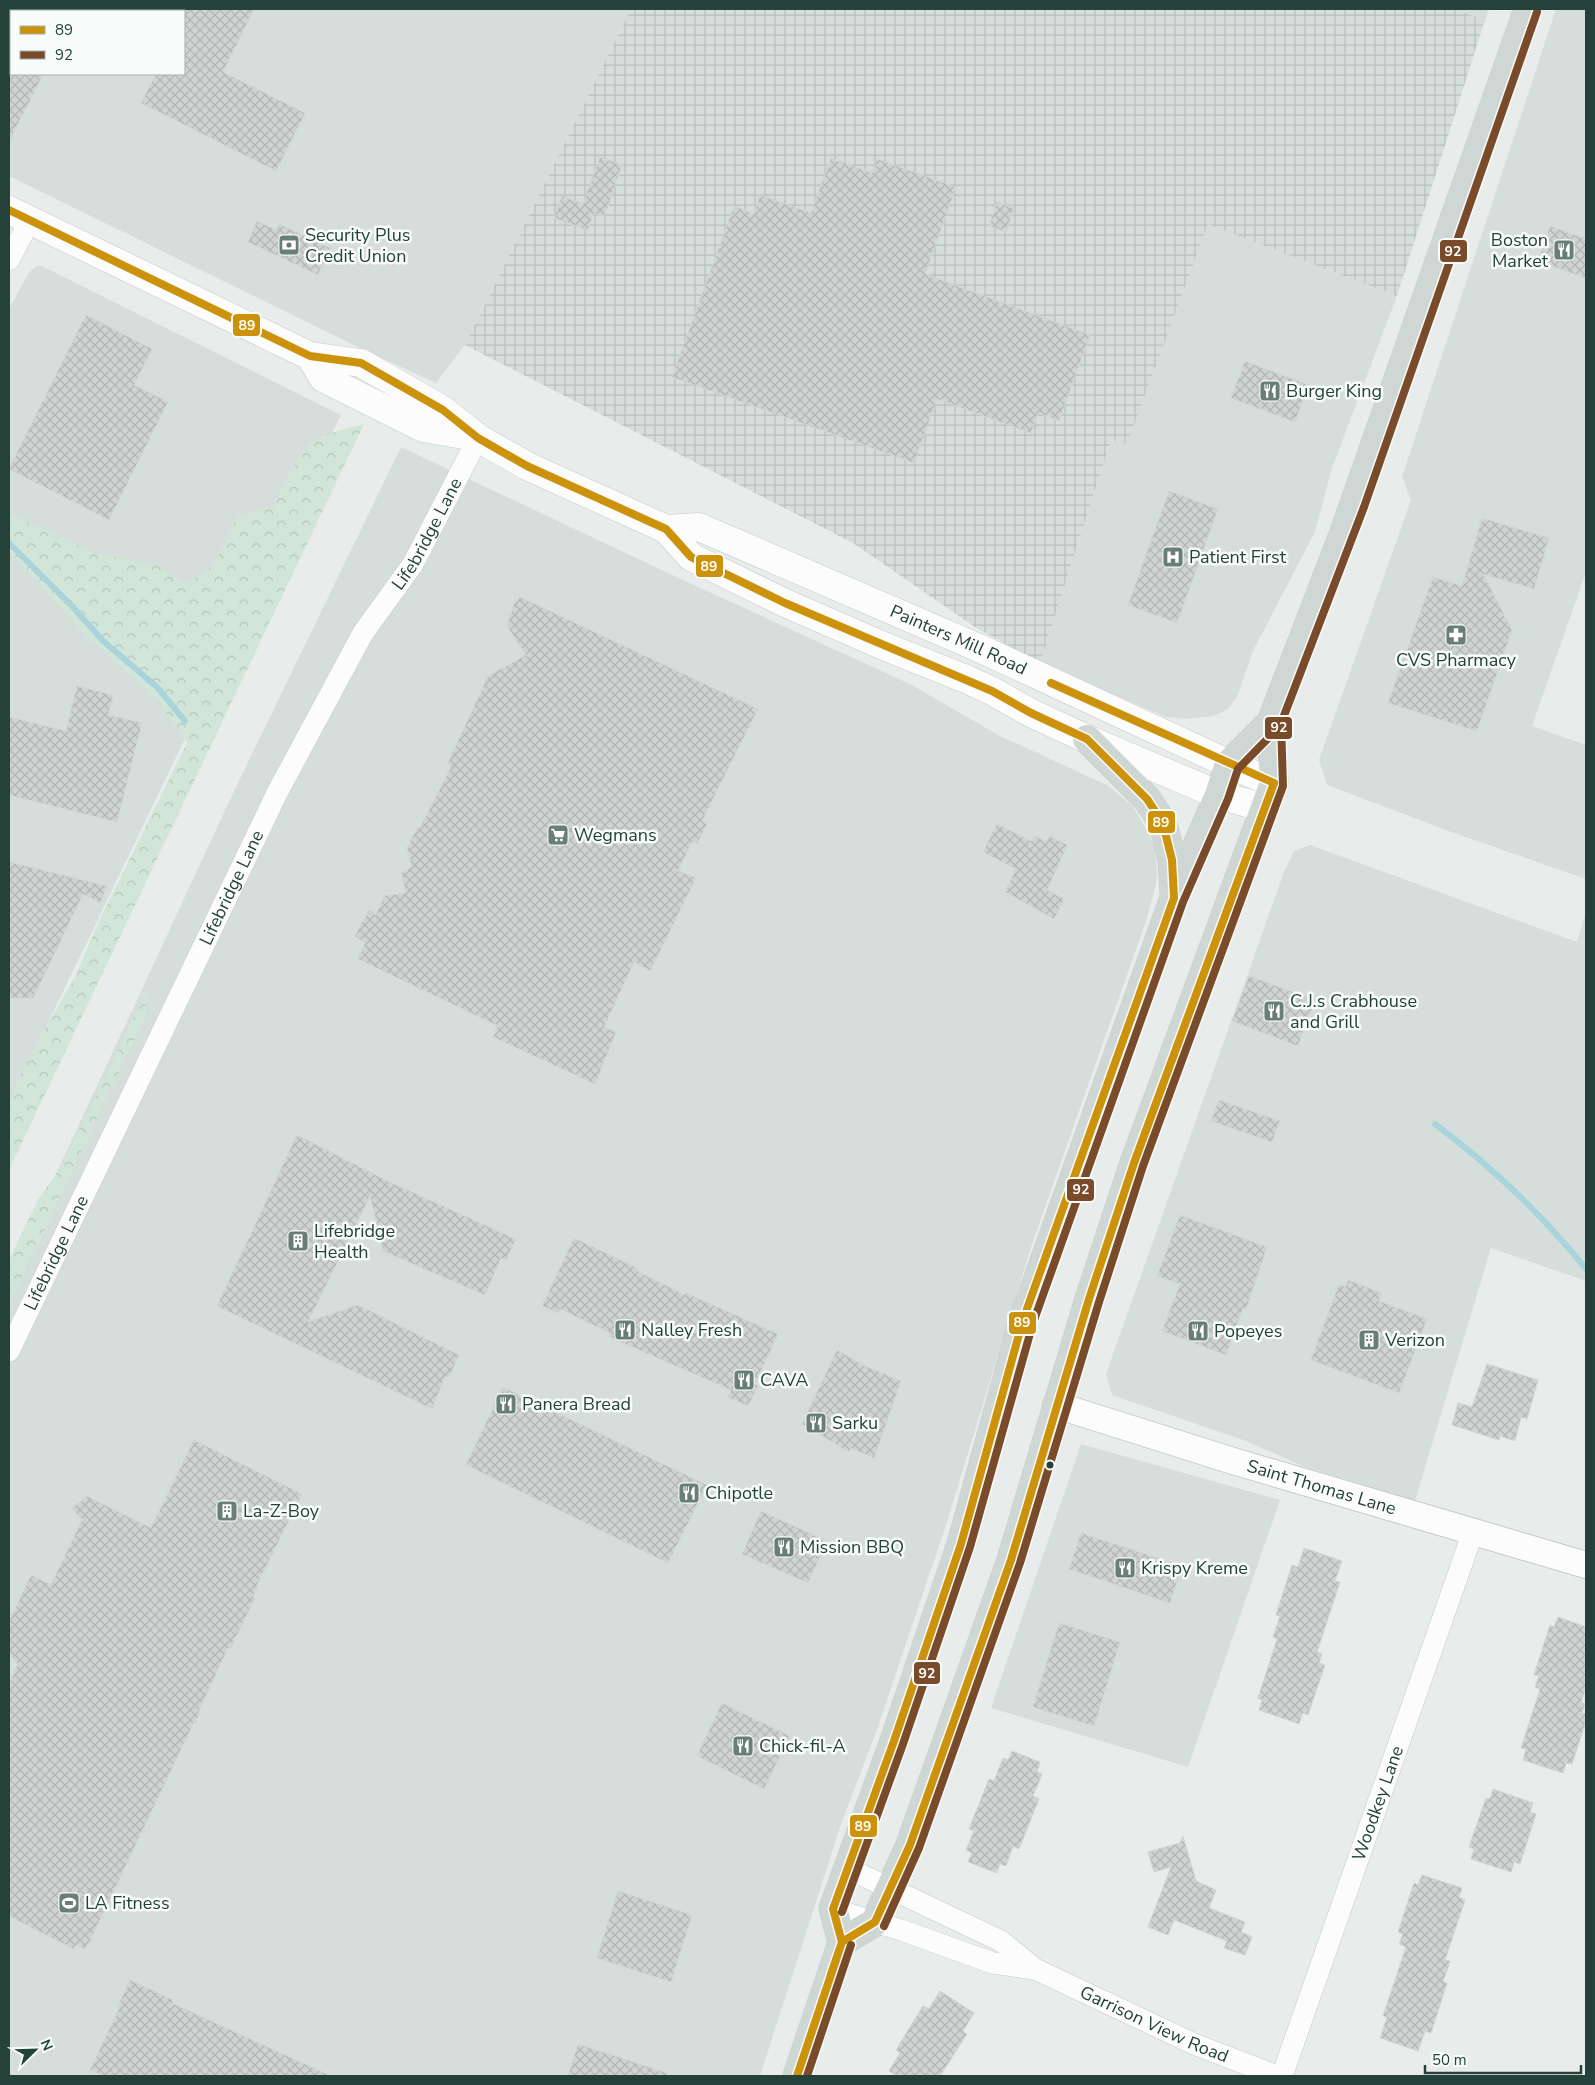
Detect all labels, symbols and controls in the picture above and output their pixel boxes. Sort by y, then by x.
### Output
legend [10,10,185,75]
text: 89 [55,20,73,40]
text: 92 [55,45,73,65]
place label: Security Plus Credit Union [305,223,410,268]
place label: Boston Market [1491,228,1549,273]
bank icon: Security Plus Credit Union [277,233,301,257]
restaurant icon: Boston Market [1552,238,1576,262]
line badge: 92 [1439,239,1468,263]
text: 92 [1445,242,1461,261]
line badge: 89 [232,313,261,337]
text: 89 [239,316,255,335]
restaurant icon: Burger King [1258,379,1282,403]
place label: Burger King [1286,379,1382,403]
street label: Lifebridge Lane [386,474,467,595]
hospital icon: Patient First [1161,545,1185,569]
place label: Patient First [1189,545,1287,569]
line badge: 89 [695,554,724,578]
text: 89 [701,557,717,576]
street label: Painters Mill Road [886,599,1031,681]
pharmacy icon: CVS Pharmacy [1444,623,1468,647]
place label: CVS Pharmacy [1396,648,1517,672]
line badge: 92 [1264,716,1293,740]
text: 92 [1271,718,1287,737]
line badge: 89 [1147,810,1176,834]
text: 89 [1153,813,1169,832]
supermarket icon: Wegmans [546,823,570,847]
place label: Wegmans [574,823,657,847]
street label: Lifebridge Lane [194,826,269,949]
place label: C.J.s Crabhouse and Grill [1290,989,1417,1034]
restaurant icon: C.J.s Crabhouse and Grill [1262,999,1286,1023]
line badge: 92 [1066,1178,1095,1202]
text: 92 [1073,1180,1089,1199]
street label: Lifebridge Lane [18,1191,94,1314]
place label: Lifebridge Health [314,1219,395,1264]
building icon: Lifebridge Health [286,1229,310,1253]
line badge: 89 [1008,1311,1037,1335]
text: 89 [1014,1313,1030,1332]
restaurant icon: Nalley Fresh [613,1318,637,1342]
place label: Nalley Fresh [641,1318,742,1342]
restaurant icon: Popeyes [1186,1319,1210,1343]
place label: Popeyes [1214,1319,1282,1343]
building icon: Verizon [1357,1328,1381,1352]
place label: Verizon [1384,1328,1445,1352]
restaurant icon: CAVA [732,1368,756,1392]
place label: CAVA [760,1368,808,1392]
restaurant icon: Panera Bread [494,1392,518,1416]
place label: Panera Bread [522,1392,631,1416]
restaurant icon: Sarku [804,1411,828,1435]
place label: Sarku [832,1411,878,1435]
street label: Saint Thomas Lane [1244,1454,1399,1520]
unlabelled marker [1045,1460,1055,1470]
restaurant icon: Chipotle [677,1481,701,1505]
place label: Chipotle [705,1481,773,1505]
building icon: La-Z-Boy [215,1499,239,1523]
place label: La-Z-Boy [243,1499,320,1523]
restaurant icon: Mission BBQ [772,1535,796,1559]
place label: Mission BBQ [800,1535,904,1559]
restaurant icon: Krispy Kreme [1113,1556,1137,1580]
place label: Krispy Kreme [1141,1556,1248,1580]
line badge: 92 [913,1661,941,1685]
text: 92 [919,1664,935,1683]
restaurant icon: Chick-fil-A [731,1734,755,1758]
place label: Chick-fil-A [759,1734,846,1758]
street label: Woodkey Lane [1346,1742,1409,1864]
line badge: 89 [849,1814,878,1838]
text: 89 [855,1817,871,1836]
sports icon: LA Fitness [57,1891,81,1915]
place label: LA Fitness [85,1891,170,1915]
street label: Garrison View Road [1076,1980,1232,2068]
north arrow [10,2025,60,2075]
text: N [36,2037,57,2054]
scale bar [1425,2042,1581,2074]
text: 50 m [1432,2050,1467,2070]

